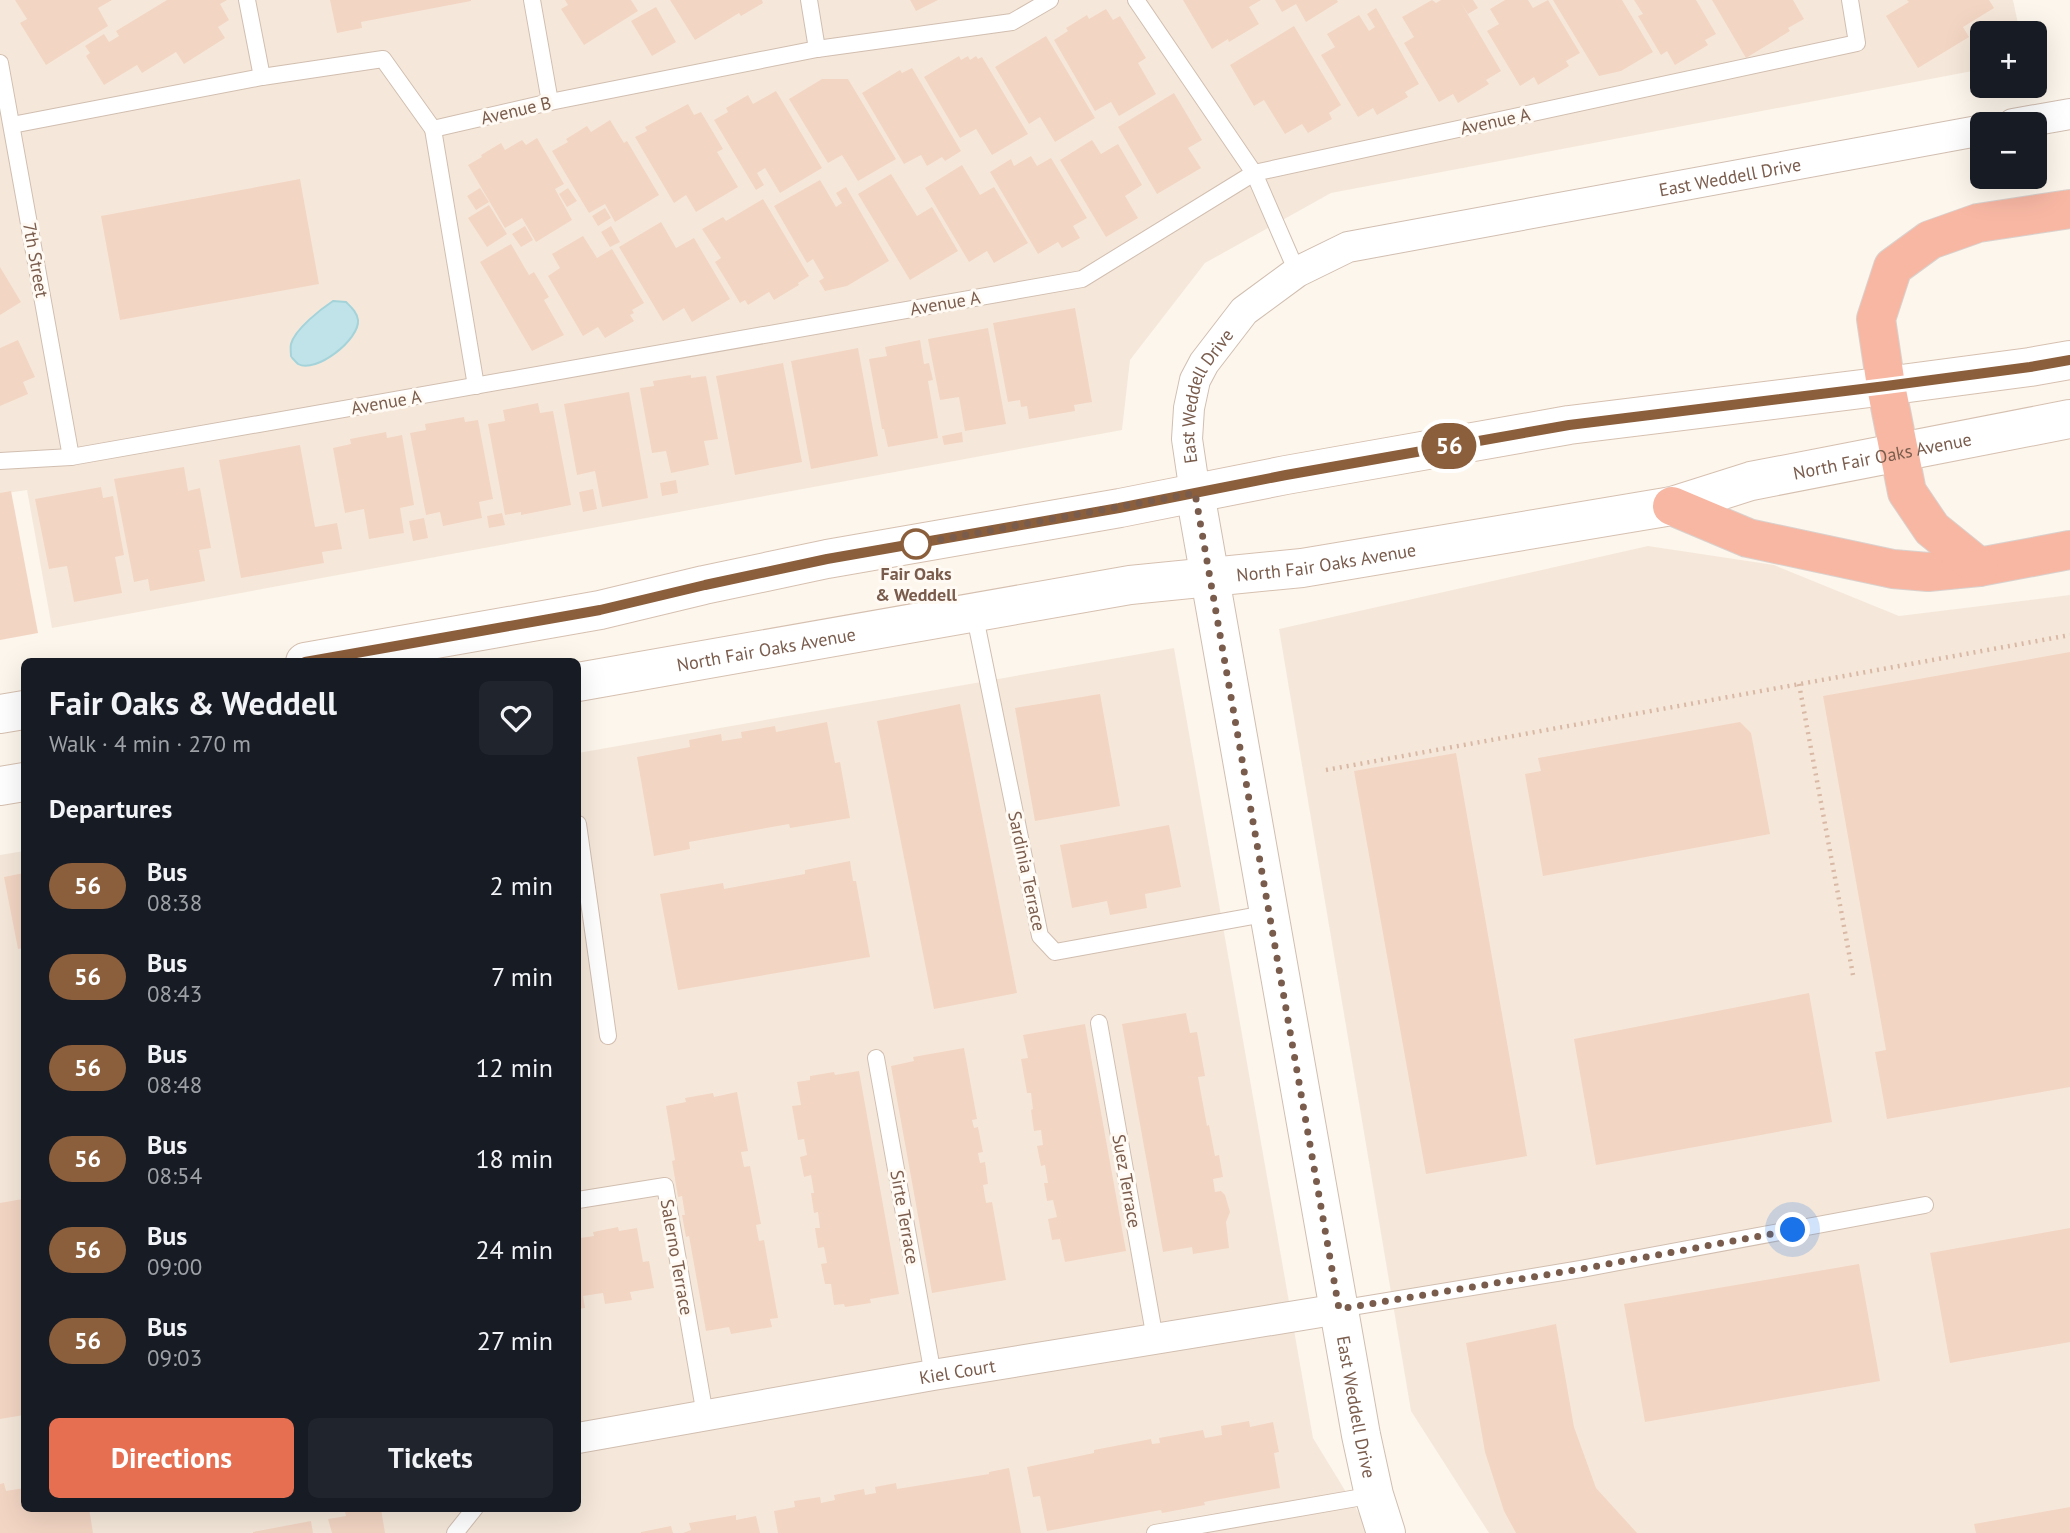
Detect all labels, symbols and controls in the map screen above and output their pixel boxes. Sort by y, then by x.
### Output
map controls [1970,21,2047,189]
button: + [1970,21,2047,98]
street label: Avenue B [479,91,553,129]
street label: Avenue A [1458,102,1533,140]
button: − [1970,112,2047,189]
street label: East Weddell Drive [1657,152,1803,201]
street label: 7th Street [18,221,54,299]
street label: Avenue A [908,285,982,320]
street label: East Weddell Drive [1175,324,1238,465]
street label: Avenue A [349,384,423,419]
line badge: 56 [1418,423,1480,469]
street label: North Fair Oaks Avenue [1791,427,1973,484]
text: 56 [1435,430,1463,461]
marker: Fair Oaks & Weddell [901,529,931,559]
street label: North Fair Oaks Avenue [1235,538,1418,586]
place label: Fair Oaks & Weddell [875,562,958,606]
street label: North Fair Oaks Avenue [675,622,857,676]
text: Fair Oaks & Weddell [49,681,337,724]
button: heart [479,681,553,755]
text: Walk · 4 min · 270 m [49,729,251,758]
text: Departures [49,792,172,825]
street label: Sardinia Terrace [1003,809,1051,933]
text: Bus [147,855,187,888]
text: 2 min [490,869,553,902]
text: 56 [74,870,101,901]
text: 08:38 [147,888,202,917]
text: Bus [147,946,187,979]
text: 7 min [491,960,553,993]
text: 56 [74,961,101,992]
text: 08:43 [147,979,202,1008]
text: Bus [147,1037,187,1070]
text: 12 min [475,1051,553,1084]
text: 56 [74,1052,101,1083]
text: 08:48 [147,1070,202,1099]
text: Bus [147,1128,187,1161]
street label: Suez Terrace [1107,1132,1147,1230]
text: 18 min [475,1142,553,1175]
text: 56 [74,1143,101,1174]
text: 08:54 [147,1161,202,1190]
street label: Sirte Terrace [885,1168,925,1266]
street label: Salerno Terrace [655,1197,699,1317]
your location [1775,1212,1810,1247]
text: Bus [147,1219,187,1252]
text: 24 min [475,1233,553,1266]
text: 56 [74,1234,101,1265]
text: 09:00 [147,1252,202,1281]
text: Bus [147,1310,187,1343]
text: 27 min [477,1324,553,1357]
text: 56 [74,1325,101,1356]
street label: East Weddell Drive [1332,1334,1381,1480]
text: 09:03 [147,1343,202,1372]
street label: Kiel Court [917,1354,997,1389]
button: Directions [49,1418,294,1498]
button: Tickets [308,1418,553,1498]

